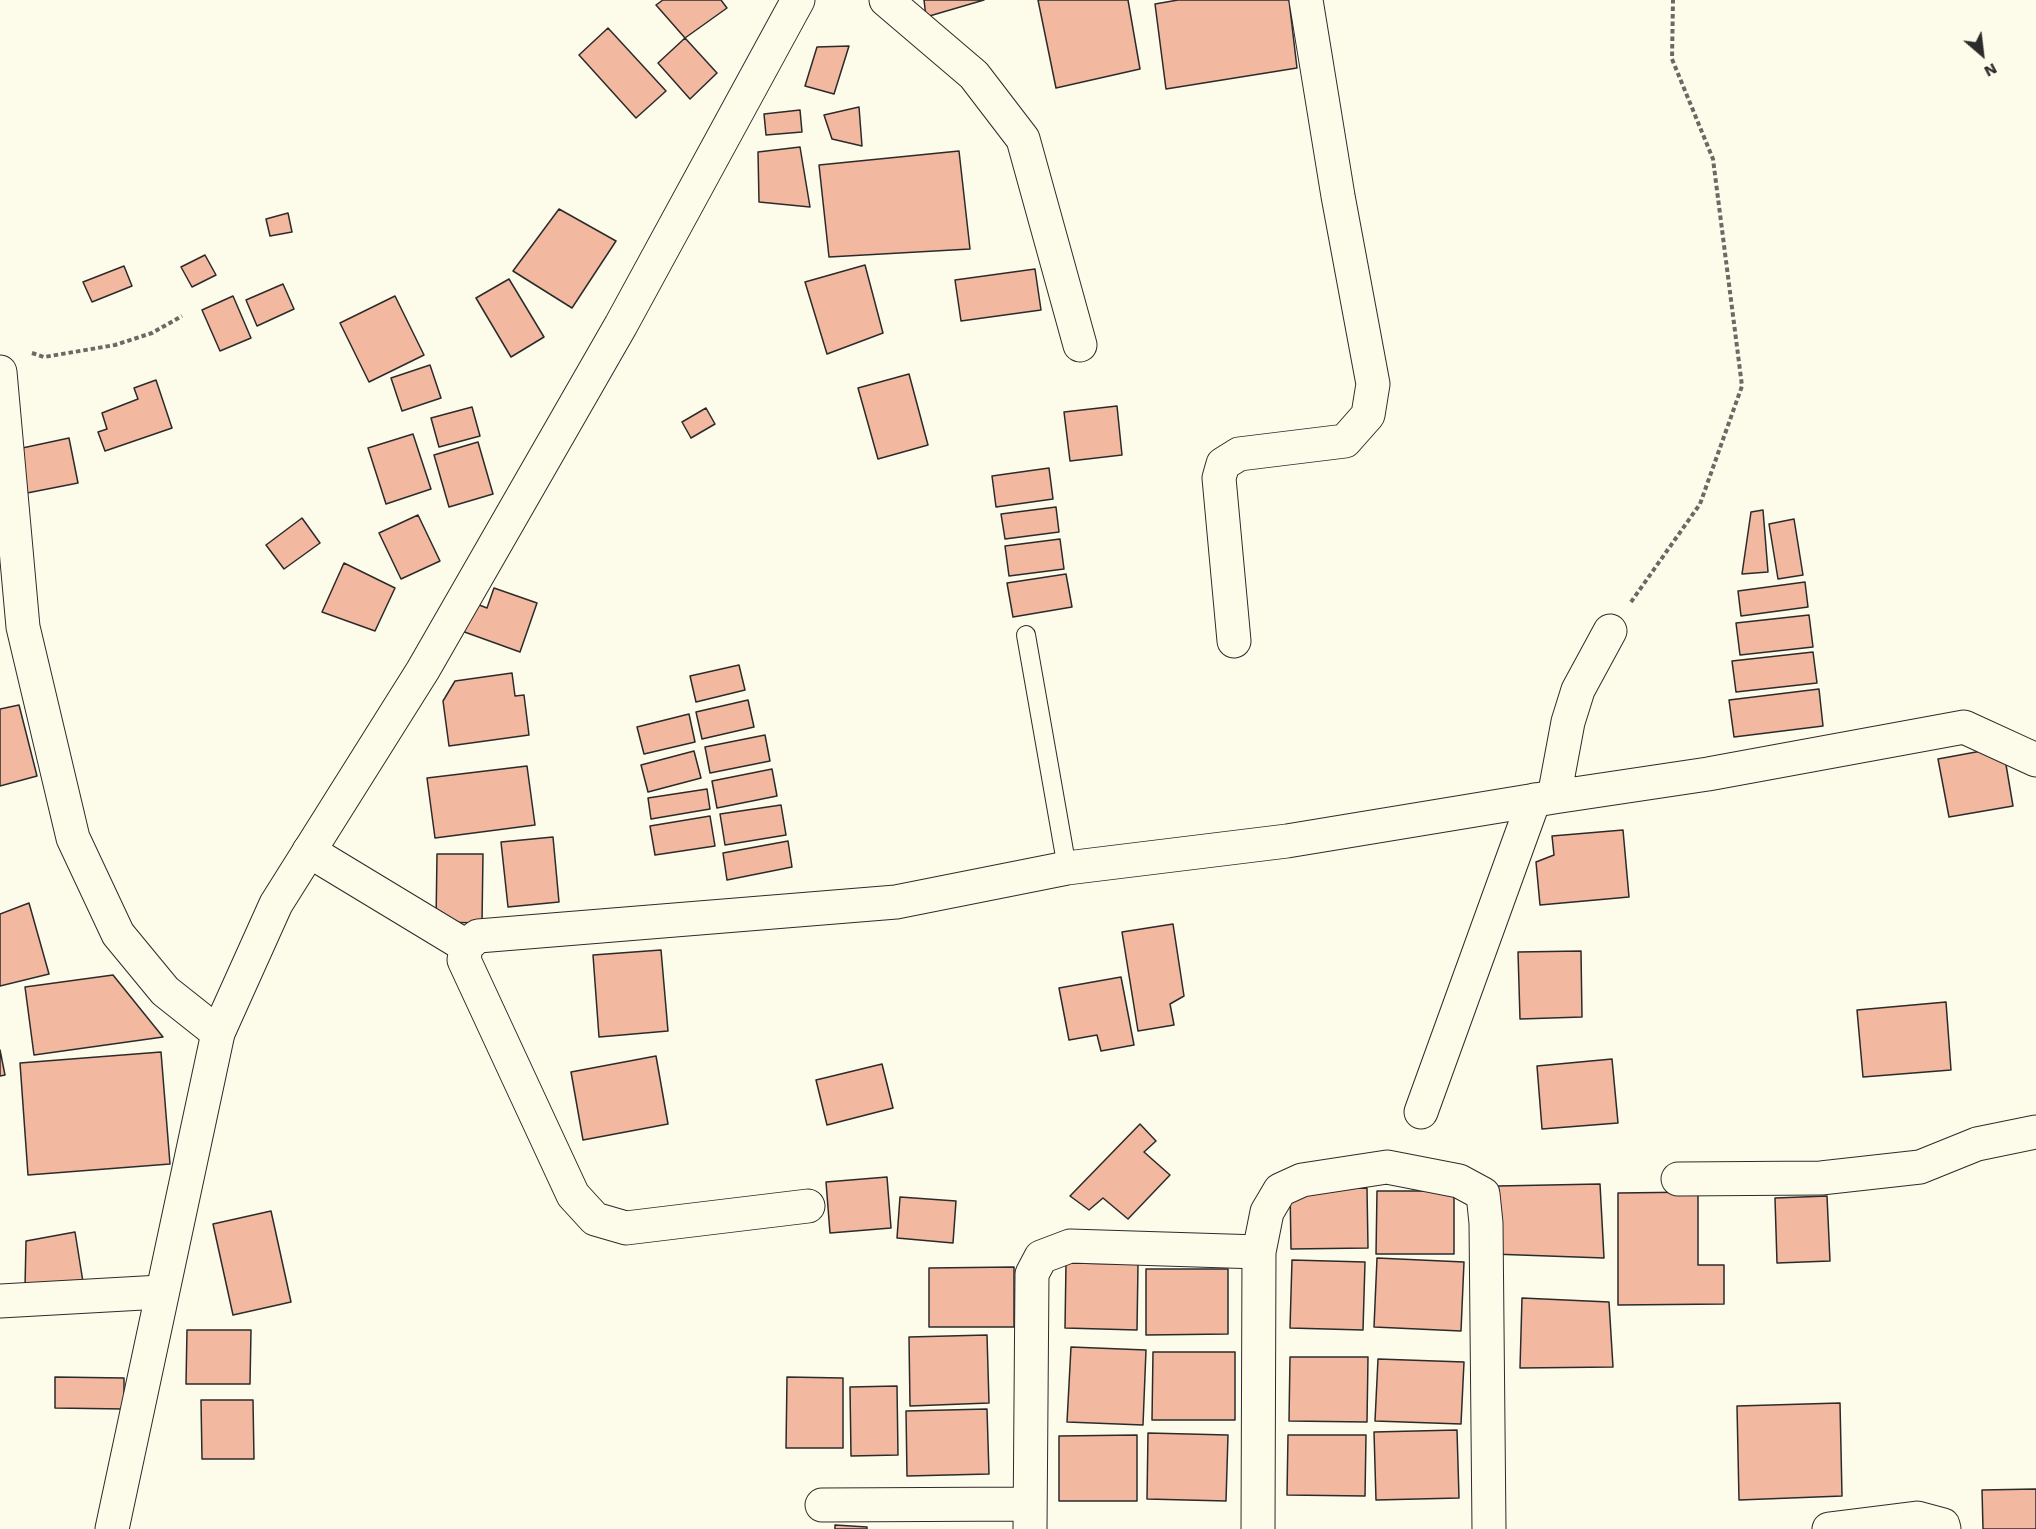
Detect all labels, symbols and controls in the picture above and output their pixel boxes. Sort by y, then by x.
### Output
north arrow [1952,24,2012,84]
text: N [1981,59,2000,82]

